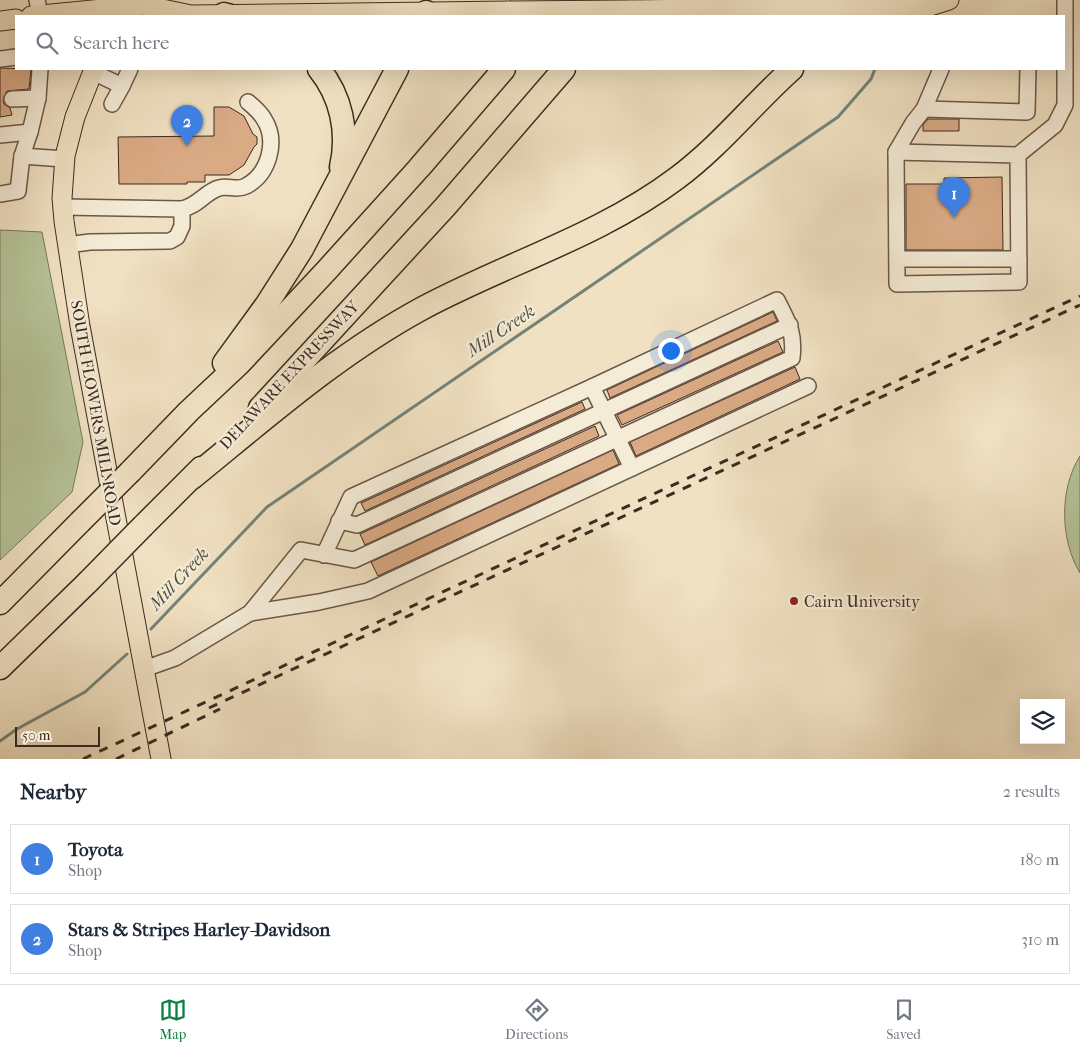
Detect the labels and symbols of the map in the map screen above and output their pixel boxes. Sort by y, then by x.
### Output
pin: 2 [171,105,203,146]
pin: 1 [938,177,970,218]
street label: DELAWARE EXPRESSWAY [215,296,364,453]
street label: SOUTH FLOWERS MILL ROAD [67,299,125,527]
water label: Mill Creek [461,301,539,363]
your location [658,338,684,364]
water label: Mill Creek [143,543,213,616]
place label: Cairn University [804,592,920,611]
marker: Cairn University [788,595,800,607]
scale bar [15,724,100,747]

